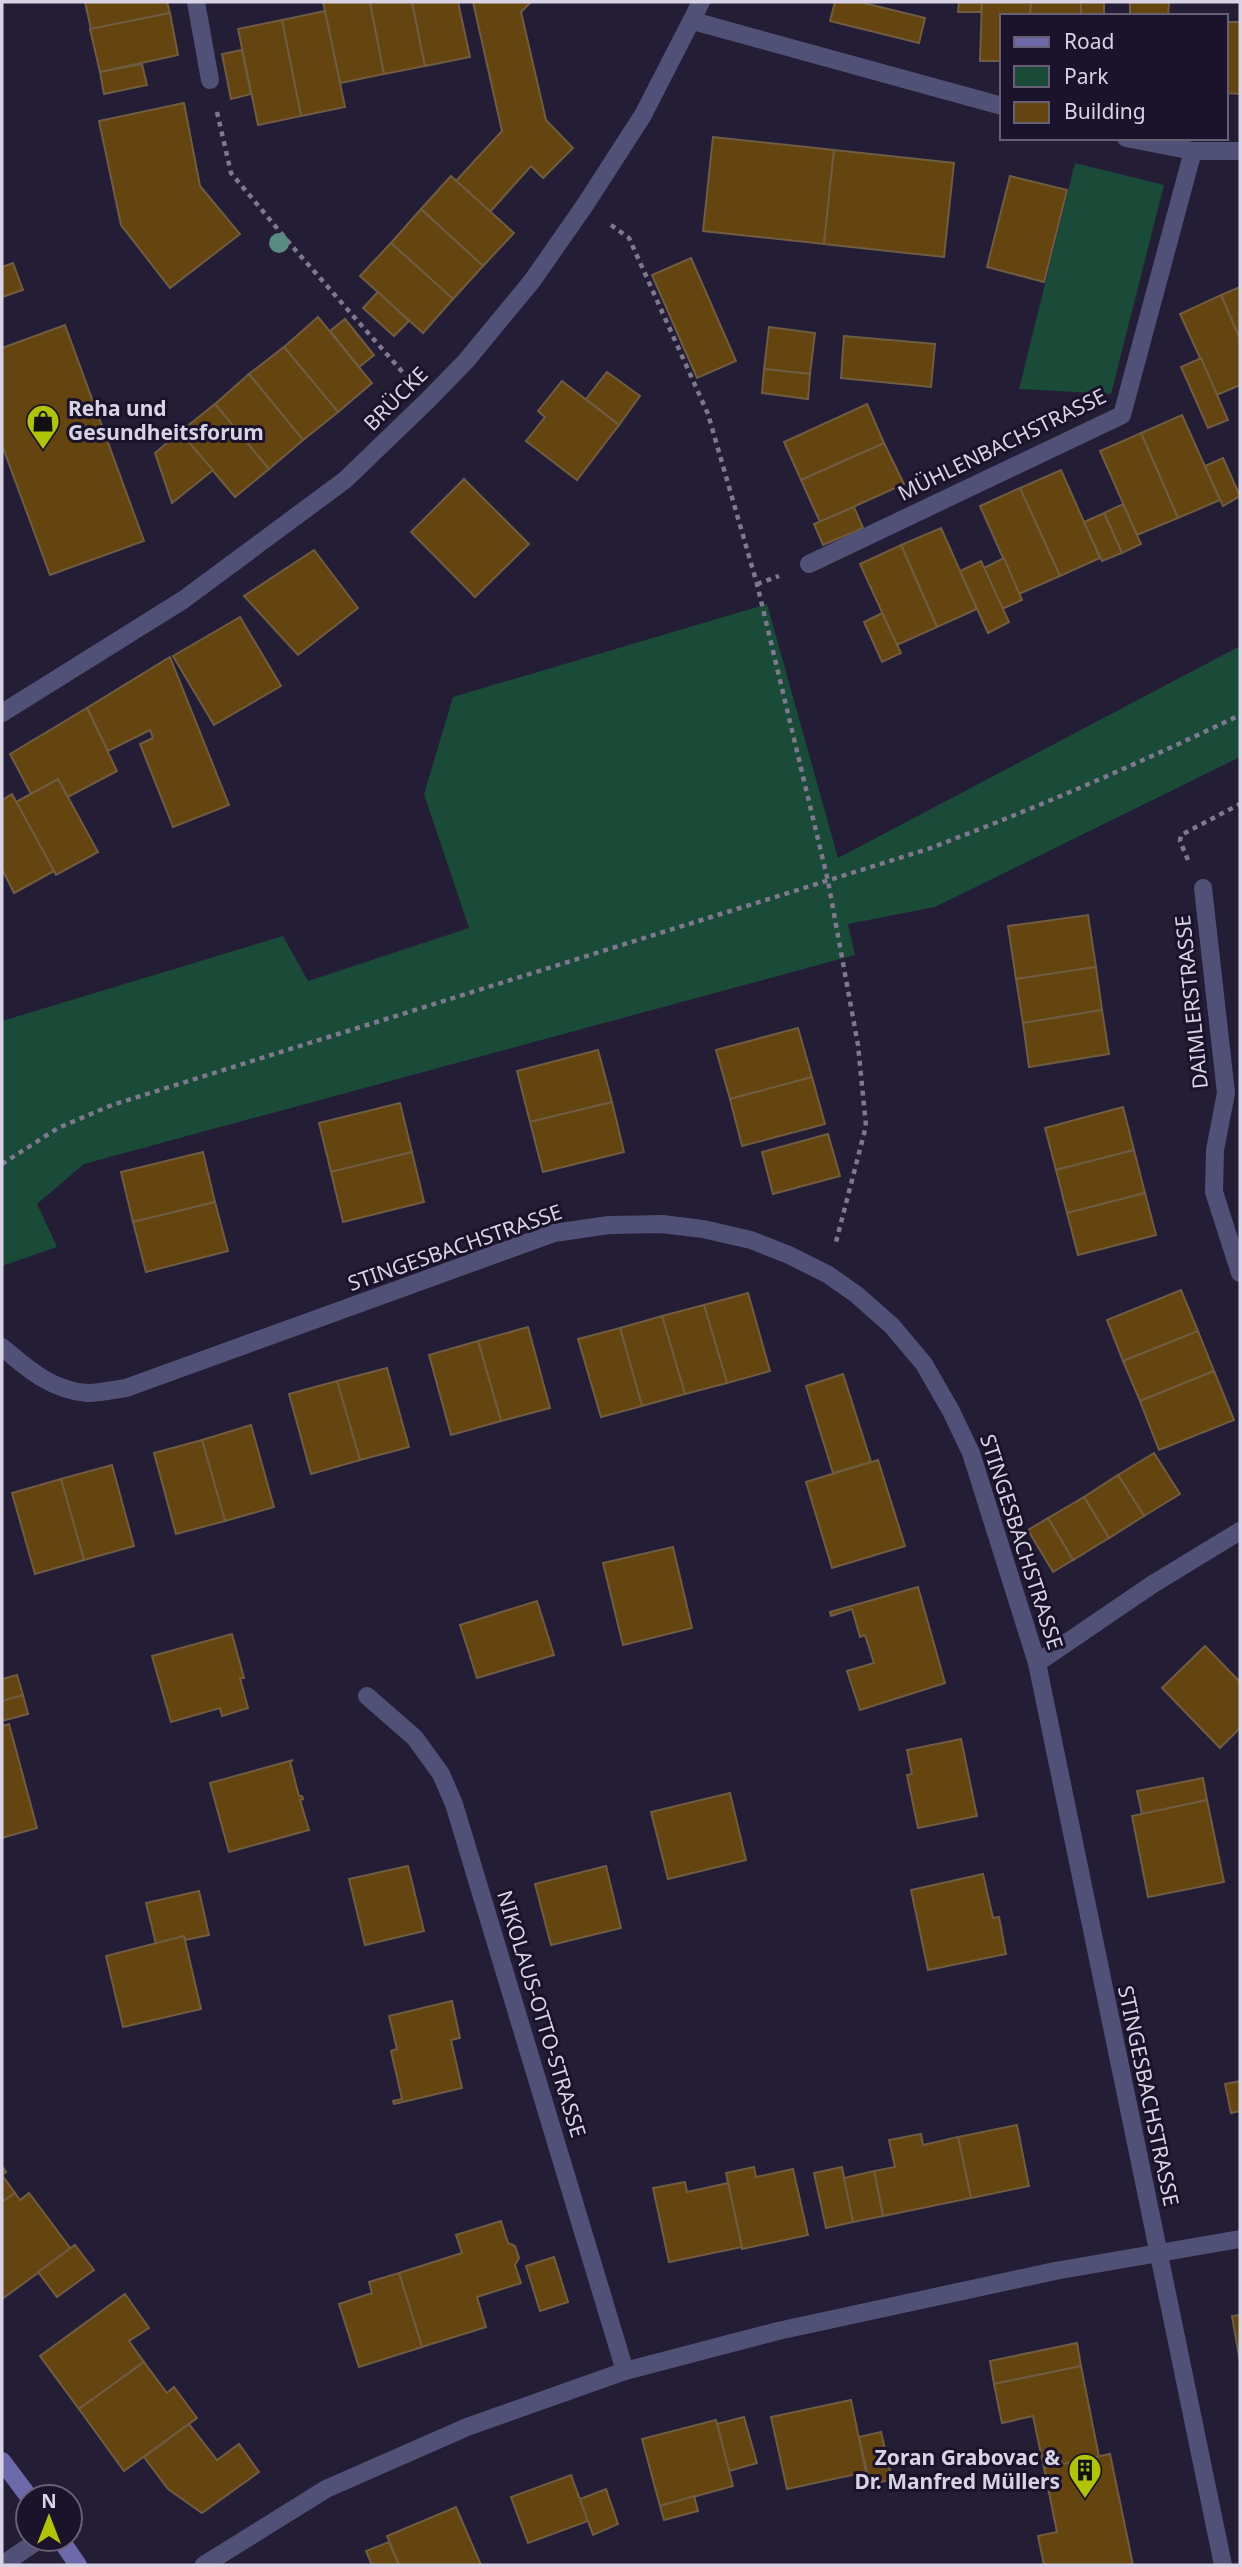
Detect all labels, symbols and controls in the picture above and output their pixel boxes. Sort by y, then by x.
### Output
legend [1000,14,1228,140]
text: Road [1064,27,1114,55]
text: Park [1064,62,1109,90]
text: Building [1064,97,1146,125]
street label: BRÜCKE [357,360,433,436]
street label: MÜHLENBACHSTRASSE [893,381,1110,507]
place label: Reha und Gesundheitsforum [68,394,264,446]
shop icon: Reha und Gesundheitsforum [24,402,62,451]
street label: DAIMLERSTRASSE [1168,914,1214,1090]
street label: STINGESBACHSTRASSE [344,1197,565,1297]
street label: STINGESBACHSTRASSE [974,1431,1070,1653]
street label: NIKOLAUS-OTTO-STRASSE [491,1887,593,2141]
street label: STINGESBACHSTRASSE [1112,1983,1186,2209]
place label: Zoran Grabovac & Dr. Manfred Müllers [854,2443,1060,2495]
building icon: Zoran Grabovac & Dr. Manfred Müllers [1066,2451,1104,2500]
north arrow [14,2483,84,2553]
text: N [41,2488,57,2514]

